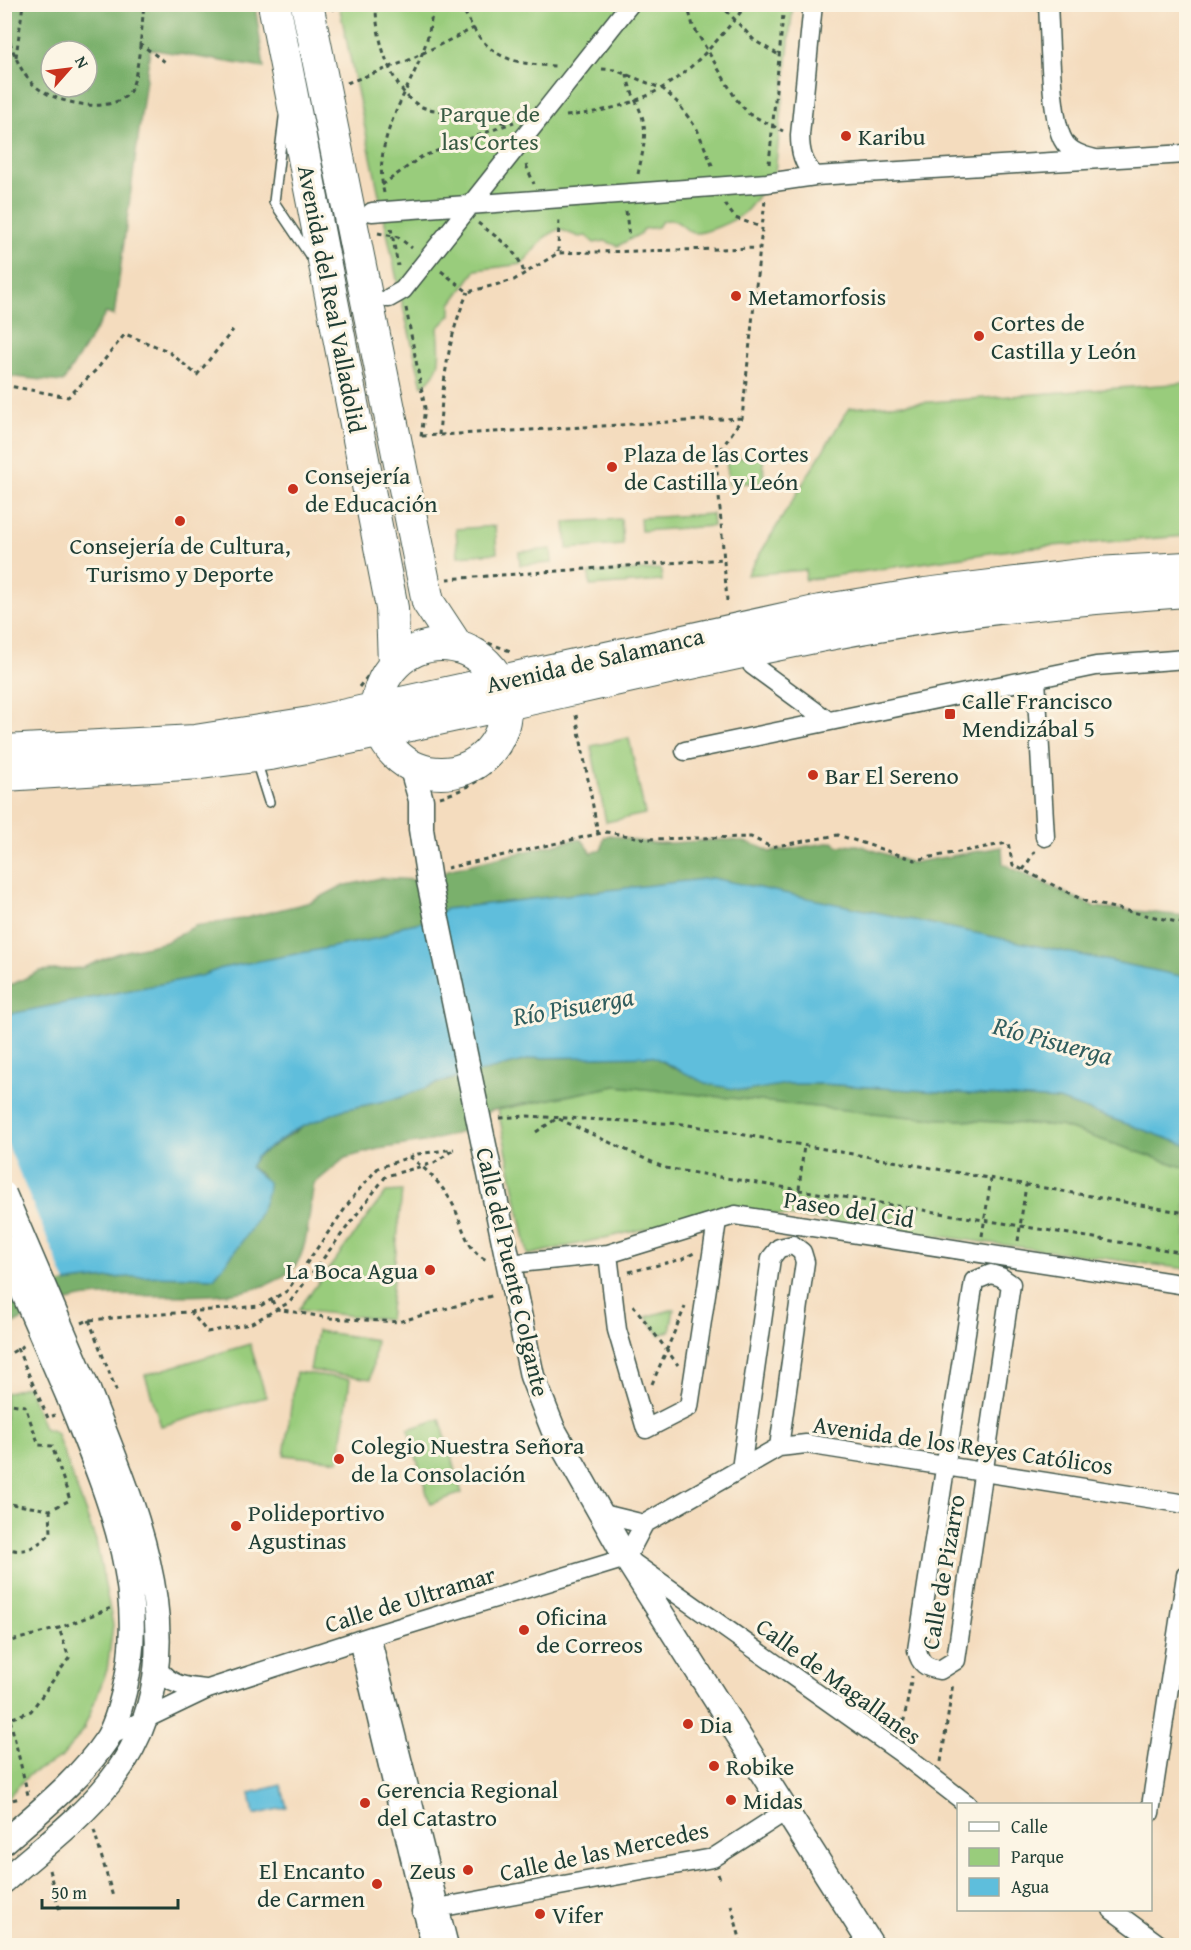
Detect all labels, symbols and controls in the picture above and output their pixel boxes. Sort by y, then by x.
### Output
north arrow [39,39,99,99]
text: N [69,52,95,73]
park label: Parque de las Cortes [440,96,540,159]
place label: Karibu [858,119,926,154]
marker: Karibu [839,129,853,143]
street label: Avenida del Real Valladolid [289,162,375,436]
place label: Metamorfosis [748,279,886,314]
marker: Metamorfosis [729,289,743,303]
place label: Cortes de Castilla y León [991,305,1137,368]
marker: Cortes de Castilla y León [972,329,986,343]
place label: Plaza de las Cortes de Castilla y León [624,436,809,499]
place label: Consejería de Educación [305,458,438,521]
marker: Plaza de las Cortes de Castilla y León [605,460,619,474]
marker: Consejería de Educación [286,482,300,496]
marker: Consejería de Cultura, Turismo y Deporte [173,514,187,528]
place label: Consejería de Cultura, Turismo y Deporte [70,528,290,591]
street label: Avenida de Salamanca [483,618,708,702]
place label: Calle Francisco Mendizábal 5 [962,683,1112,746]
marker: Calle Francisco Mendizábal 5 [943,707,957,721]
place label: Bar El Sereno [825,758,959,793]
marker: Bar El Sereno [806,768,820,782]
water label: Río Pisuerga [508,976,637,1036]
water label: Río Pisuerga [988,1005,1117,1075]
street label: Calle del Puente Colgante [467,1144,559,1400]
street label: Paseo del Cid [781,1181,917,1237]
place label: La Boca Agua [286,1253,419,1288]
marker: La Boca Agua [423,1263,437,1277]
street label: Avenida de los Reyes Católicos [811,1407,1115,1483]
place label: Colegio Nuestra Señora de la Consolación [351,1428,585,1491]
marker: Colegio Nuestra Señora de la Consolación [332,1452,346,1466]
street label: Calle de Pizarro [912,1492,974,1652]
place label: Polideportivo Agustinas [248,1495,385,1558]
marker: Polideportivo Agustinas [229,1519,243,1533]
street label: Calle de Ultramar [320,1556,500,1642]
place label: Oficina de Correos [536,1599,643,1662]
street label: Calle de Magallanes [749,1609,929,1753]
marker: Oficina de Correos [517,1623,531,1637]
place label: Dia [700,1707,733,1742]
marker: Dia [681,1717,695,1731]
place label: Robike [726,1749,794,1784]
marker: Robike [707,1759,721,1773]
place label: Gerencia Regional del Catastro [377,1772,559,1835]
place label: Midas [743,1783,803,1818]
marker: Midas [724,1793,738,1807]
marker: Gerencia Regional del Catastro [358,1796,372,1810]
legend [957,1803,1152,1911]
street label: Calle de las Mercedes [496,1812,712,1890]
text: Calle [1011,1813,1048,1840]
text: Parque [1011,1843,1064,1870]
place label: El Encanto de Carmen [257,1853,366,1916]
place label: Zeus [410,1853,456,1888]
marker: Zeus [461,1863,475,1877]
scale bar [42,1872,178,1910]
text: Agua [1011,1873,1050,1900]
marker: El Encanto de Carmen [370,1877,384,1891]
text: 50 m [51,1879,87,1906]
place label: Vifer [552,1897,603,1932]
marker: Vifer [533,1907,547,1921]

